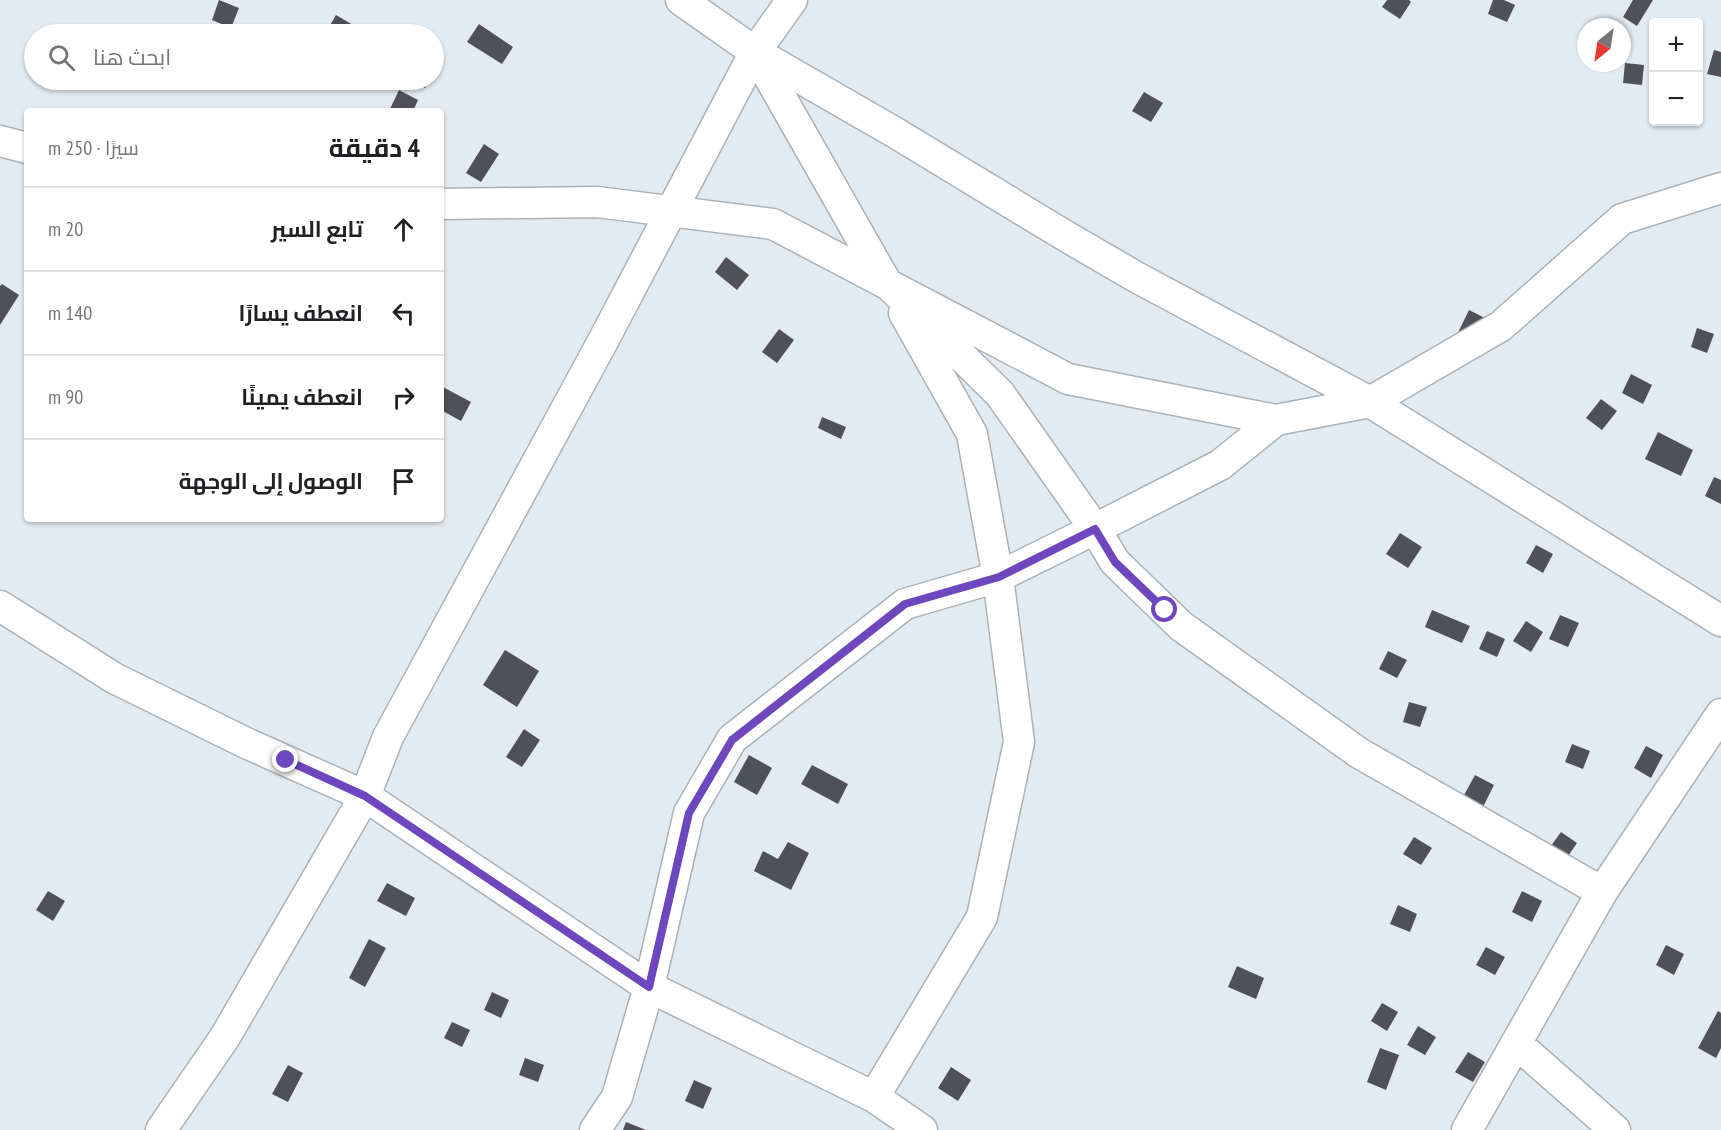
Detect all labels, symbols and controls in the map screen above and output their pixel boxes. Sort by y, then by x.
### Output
north arrow [1577,18,1631,72]
map controls [1649,18,1703,126]
button: + [1649,18,1703,72]
search box [24,24,444,90]
icon: search [45,41,78,74]
text: ابحث هنا [93,43,171,71]
button: − [1649,72,1703,126]
text: 4 دقيقة [329,131,420,164]
text: سيرًا · 250 m [48,135,139,161]
icon: ahead [387,213,420,246]
text: تابع السير [271,215,363,243]
text: 20 m [48,216,83,242]
icon: left [387,297,420,330]
text: انعطف يسارًا [239,299,363,327]
text: 140 m [48,300,92,326]
icon: right [387,381,420,414]
text: انعطف يمينًا [241,383,363,411]
text: 90 m [48,384,83,410]
icon: arrive [387,465,420,498]
text: الوصول إلى الوجهة [179,467,363,495]
route start [1151,596,1177,622]
route end [272,746,298,772]

